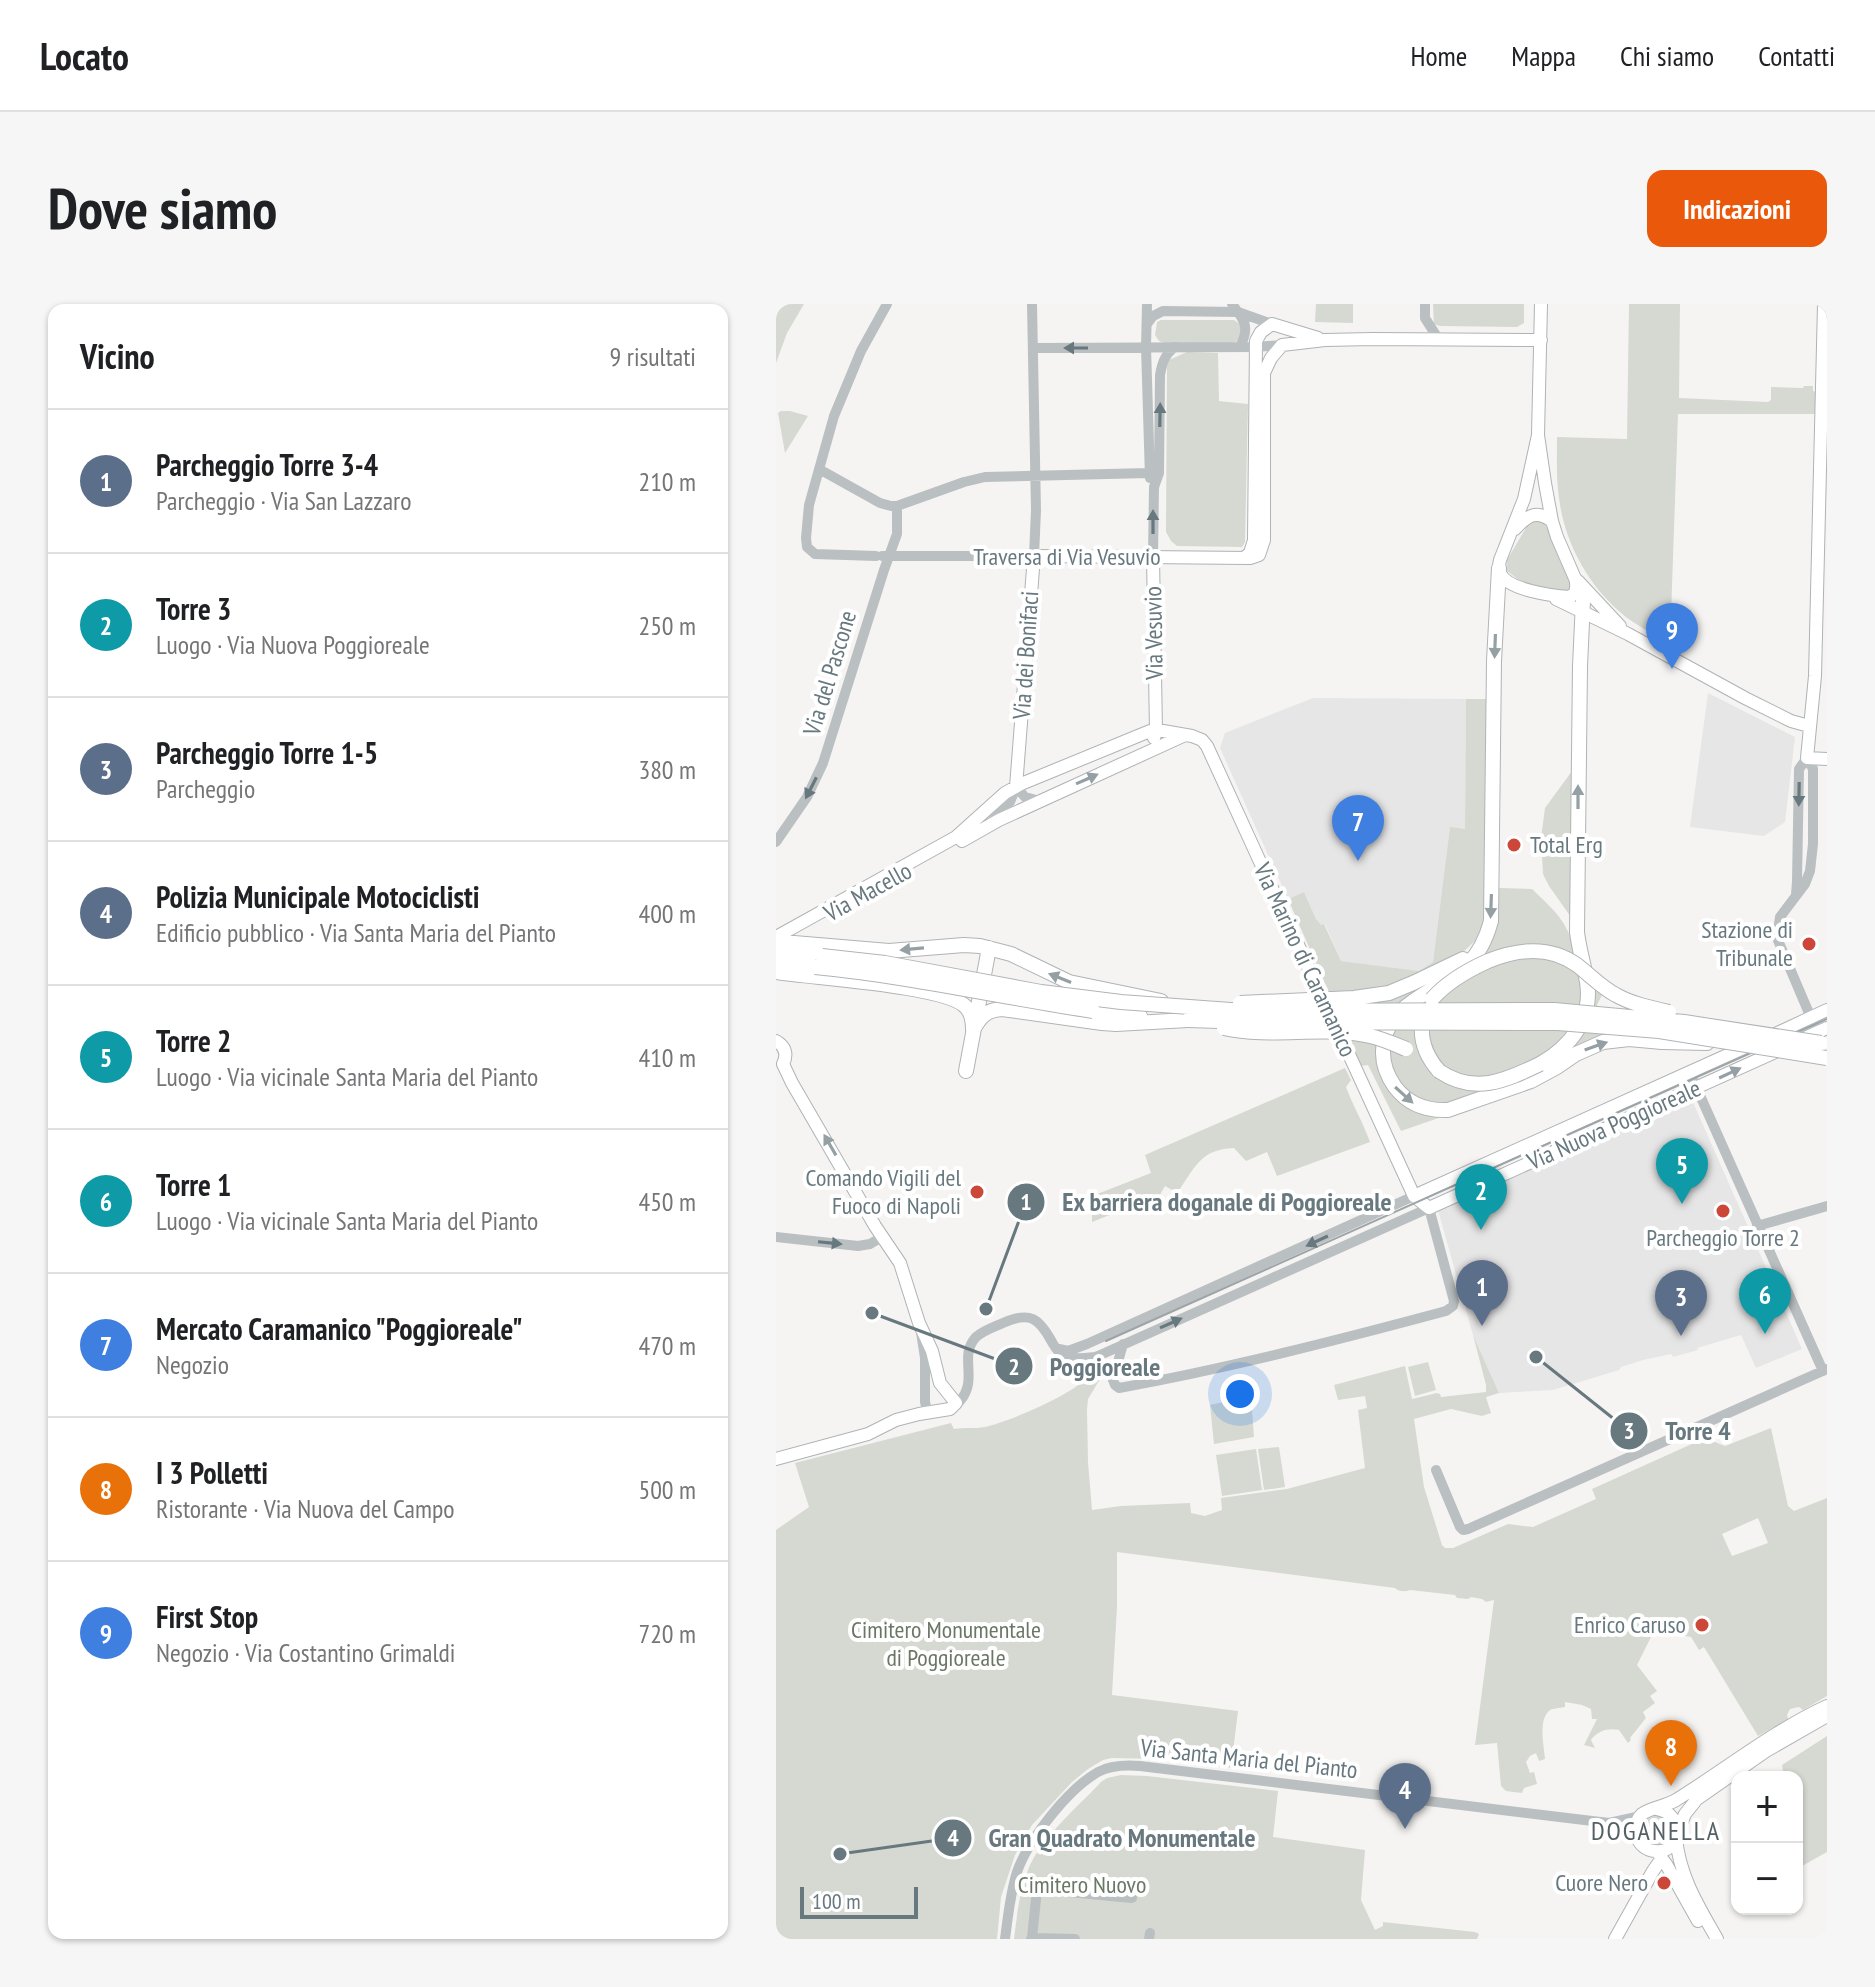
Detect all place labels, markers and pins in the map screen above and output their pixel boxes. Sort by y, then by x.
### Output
pin: 9 [1646,603,1698,669]
pin: 7 [1332,795,1384,861]
place label: Total Erg [1530,829,1603,860]
marker: Total Erg [1505,836,1523,854]
place label: Stazione di Tribunale [1701,914,1793,973]
marker: Stazione di Tribunale [1800,935,1818,953]
pin: 5 [1656,1138,1708,1204]
place label: Comando Vigili del Fuoco di Napoli [806,1162,961,1221]
pin: 2 [1455,1164,1507,1230]
callout: Ex barriera doganale di Poggioreale [1006,1177,1408,1227]
marker: Comando Vigili del Fuoco di Napoli [968,1183,986,1201]
marker: Parcheggio Torre 2 [1714,1202,1732,1220]
place label: Parcheggio Torre 2 [1646,1222,1800,1253]
pin: 1 [1456,1260,1508,1326]
pin: 6 [1739,1268,1791,1334]
pin: 3 [1655,1270,1707,1336]
callout: Poggioreale [994,1341,1176,1391]
callout: Torre 4 [1609,1406,1746,1456]
place label: Enrico Caruso [1574,1609,1686,1640]
marker: Enrico Caruso [1693,1616,1711,1634]
pin: 8 [1645,1720,1697,1786]
pin: 4 [1379,1763,1431,1829]
callout: Gran Quadrato Monumentale [933,1813,1272,1863]
place label: Cuore Nero [1555,1867,1648,1898]
marker: Cuore Nero [1655,1874,1673,1892]

